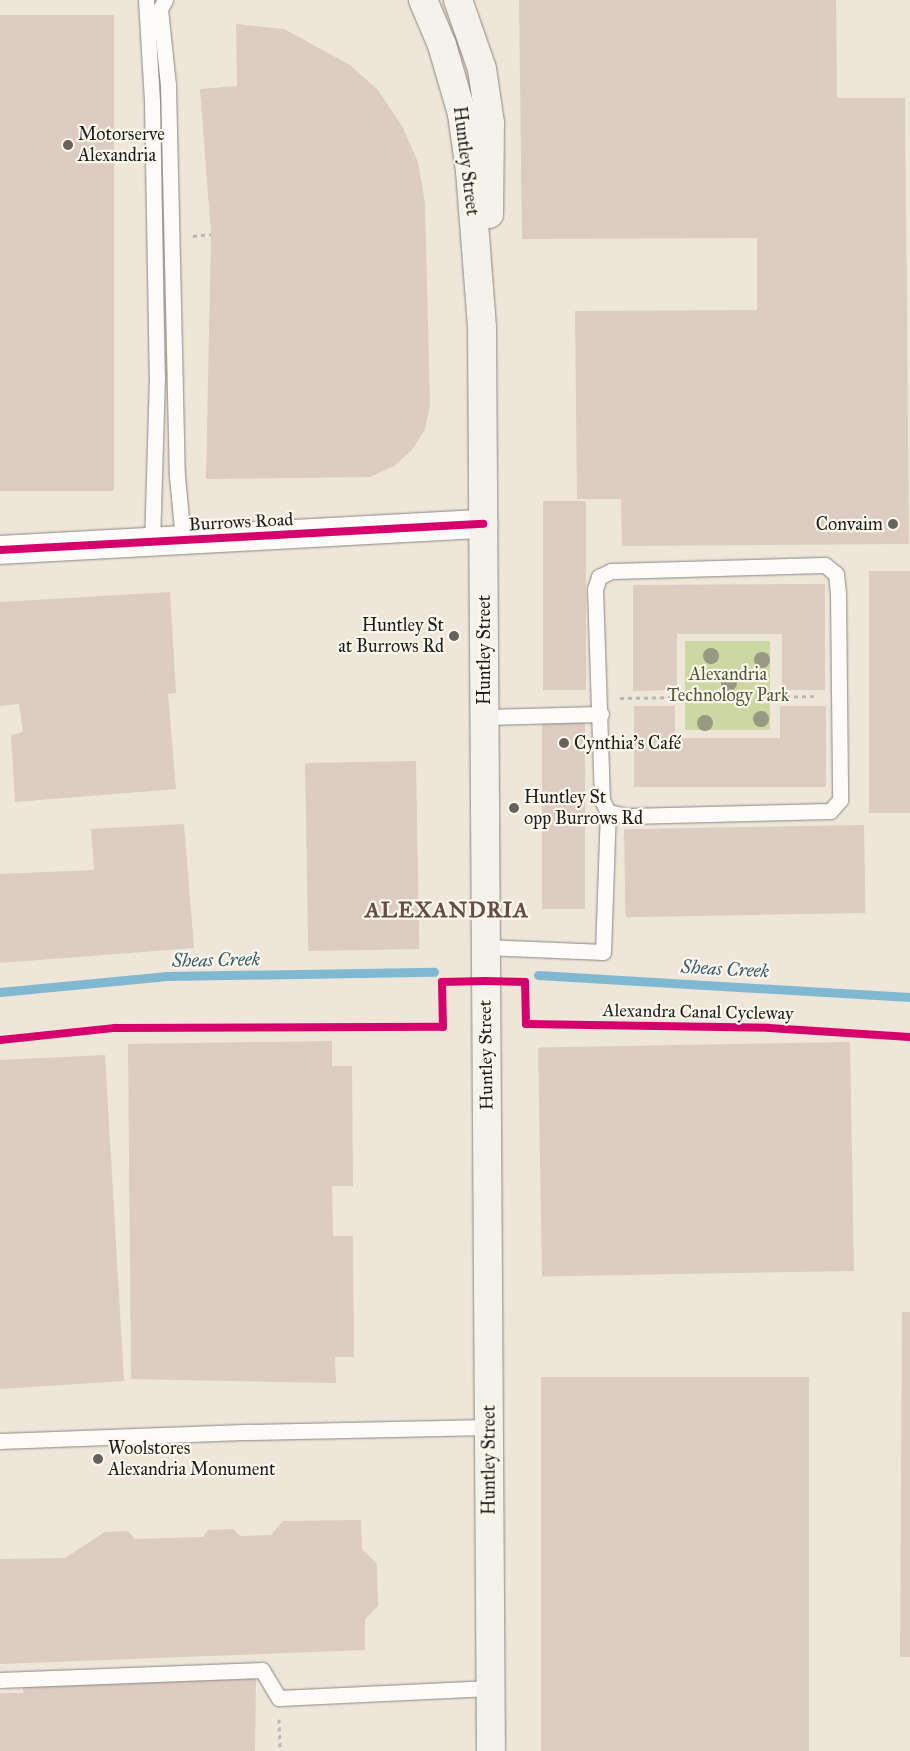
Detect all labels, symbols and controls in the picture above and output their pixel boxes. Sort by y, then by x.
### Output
street label: Huntley Street [449,105,483,217]
place label: Motorserve Alexandria [78,124,165,166]
marker: Motorserve Alexandria [62,139,74,151]
street label: Burrows Road [188,508,294,536]
place label: Convaim [816,513,883,535]
marker: Convaim [887,518,899,530]
street label: Huntley Street [473,595,495,705]
place label: Huntley St at Burrows Rd [338,615,444,658]
marker: Huntley St at Burrows Rd [448,630,460,642]
park label: Alexandria Technology Park [667,664,789,706]
place label: Cynthia's Café [574,732,681,754]
marker: Cynthia's Café [558,737,570,749]
place label: Huntley St opp Burrows Rd [524,787,643,830]
marker: Huntley St opp Burrows Rd [508,802,520,814]
district label: ALEXANDRIA [364,897,530,923]
water label: Sheas Creek [172,948,260,972]
water label: Sheas Creek [680,955,770,983]
street label: Huntley Street [474,1000,498,1110]
street label: Alexandra Canal Cycleway [602,1000,794,1024]
street label: Huntley Street [478,1405,500,1515]
place label: Woolstores Alexandria Monument [108,1438,275,1480]
marker: Woolstores Alexandria Monument [92,1453,104,1465]

